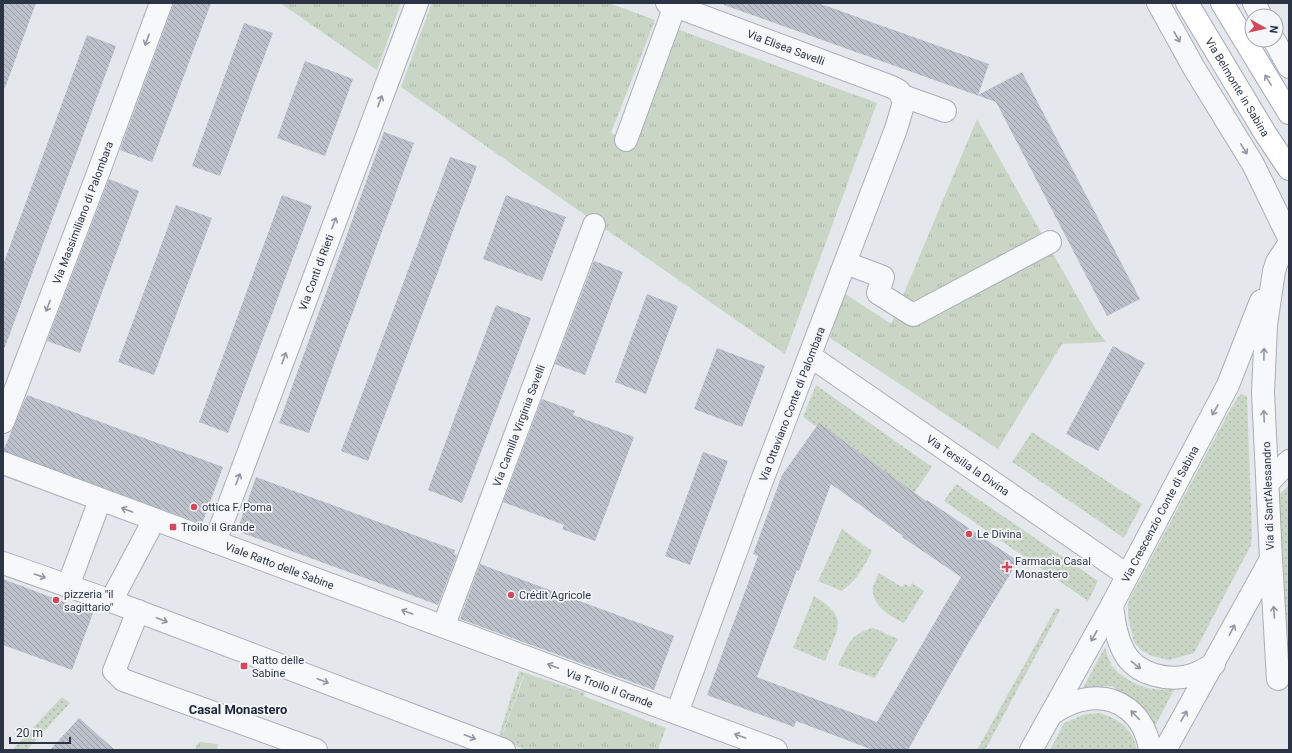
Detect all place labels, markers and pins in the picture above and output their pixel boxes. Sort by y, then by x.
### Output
place label: ottica F. Poma [202,501,272,514]
marker: ottica F. Poma [189,502,199,512]
place label: Troilo il Grande [181,521,255,534]
marker: Troilo il Grande [168,522,178,532]
place label: Le Divina [977,528,1021,541]
marker: Le Divina [964,529,974,539]
place label: Farmacia Casal Monastero [1015,555,1091,581]
marker: Farmacia Casal Monastero [1002,562,1012,572]
place label: pizzeria "il sagittario" [64,588,114,614]
place label: Crédit Agricole [519,589,591,602]
marker: Crédit Agricole [506,590,516,600]
marker: pizzeria "il sagittario" [51,595,61,605]
place label: Ratto delle Sabine [252,654,304,680]
marker: Ratto delle Sabine [239,661,249,671]

